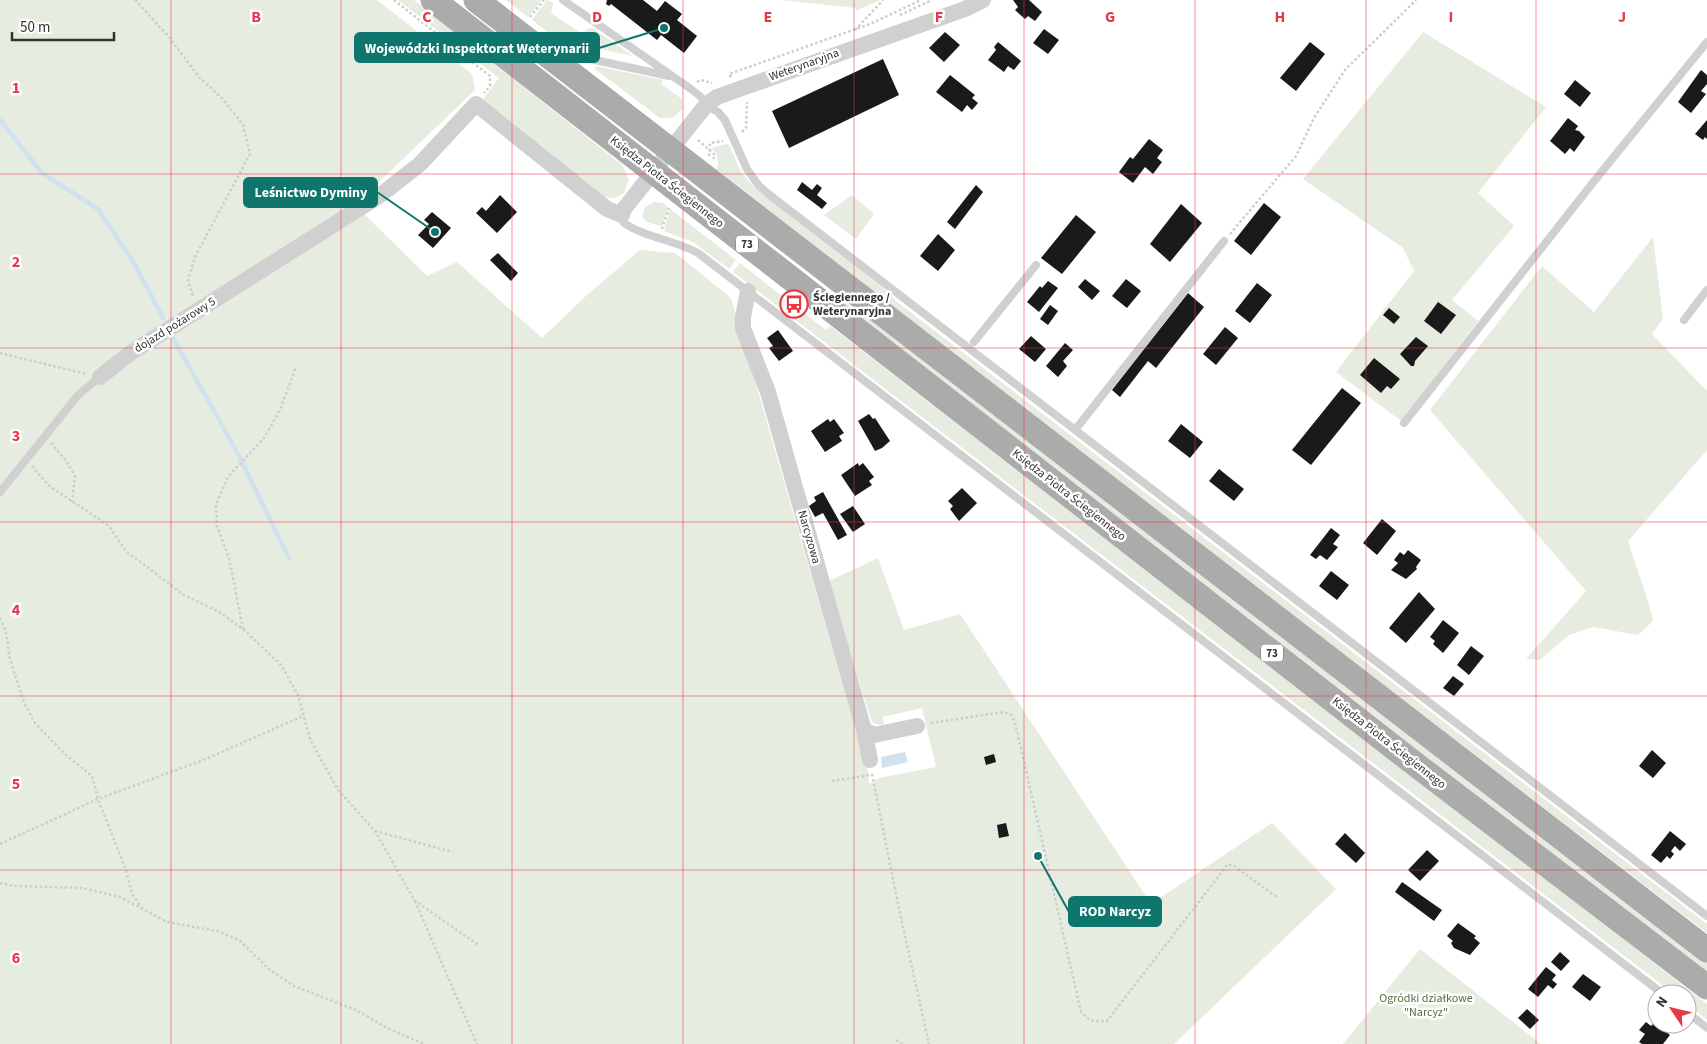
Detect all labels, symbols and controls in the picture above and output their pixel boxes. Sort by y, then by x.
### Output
text: B [251,6,261,28]
text: C [422,6,432,28]
text: D [592,6,602,28]
text: E [764,6,772,28]
text: F [935,6,943,28]
text: G [1105,6,1115,28]
text: H [1275,6,1285,28]
text: I [1449,6,1453,28]
text: J [1618,6,1626,28]
scale bar [12,10,115,42]
text: 50 m [20,17,50,38]
callout: Wojewódzki Inspektorat Weterynarii [355,33,599,62]
text: Wojewódzki Inspektorat Weterynarii [365,39,589,59]
street label: Weterynaryjna [767,44,841,86]
text: 1 [12,77,20,99]
street label: Księdza Piotra Ściegiennego [607,132,727,232]
callout: Leśnictwo Dyminy [244,178,377,207]
text: Leśnictwo Dyminy [255,183,368,203]
road number: 73 [736,235,758,252]
text: 2 [12,251,20,273]
bus stop icon: Ściegiennego / Weterynaryjna [779,289,809,319]
place label: Ściegiennego / Weterynaryjna [813,289,891,320]
street label: dojazd pożarowy 5 [131,293,219,357]
text: 3 [12,425,20,447]
street label: Księdza Piotra Ściegiennego [1009,445,1129,545]
street label: Narcyzowa [793,508,825,566]
text: 4 [12,599,21,621]
road number: 73 [1261,644,1283,661]
street label: Księdza Piotra Ściegiennego [1329,693,1449,793]
text: 5 [12,773,20,795]
callout: ROD Narcyz [1069,897,1161,926]
text: ROD Narcyz [1079,902,1151,922]
text: 6 [12,947,20,969]
north arrow [1647,984,1697,1034]
park label: Ogródki działkowe "Narcyz" [1379,990,1473,1021]
text: N [1651,993,1673,1012]

